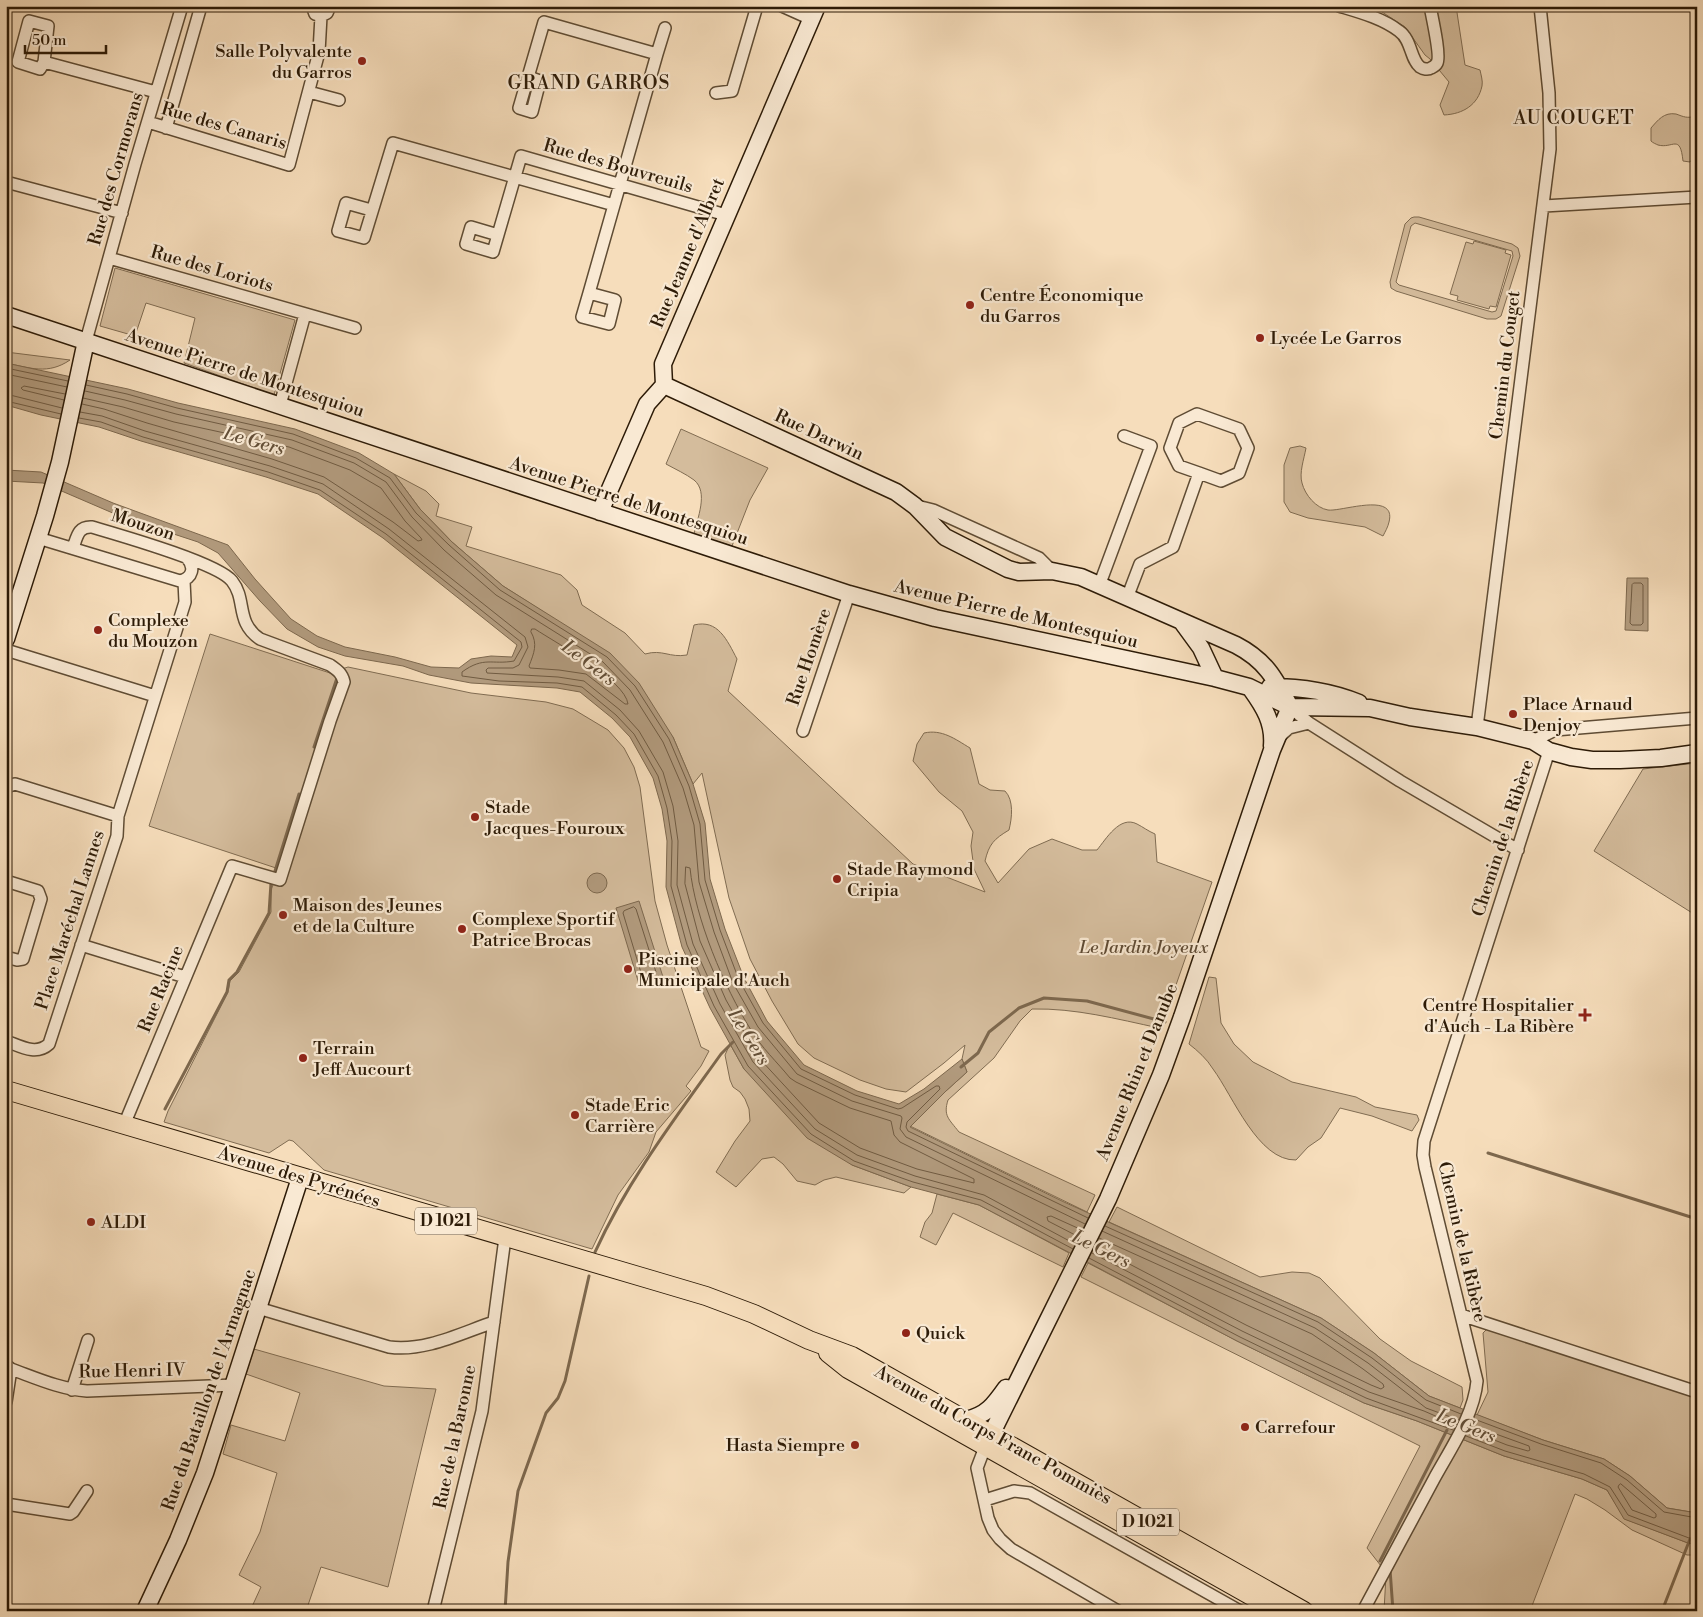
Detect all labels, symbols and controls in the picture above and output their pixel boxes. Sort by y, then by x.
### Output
scale bar [25,22,106,54]
text: 50 m [32,31,66,50]
place label: Salle Polyvalente du Garros [215,40,352,84]
marker: Salle Polyvalente du Garros [356,55,368,67]
district label: GRAND GARROS [508,71,670,95]
street label: Rue des Cormorans [83,90,149,248]
street label: Rue des Canaris [159,97,290,155]
district label: AU COUGET [1512,106,1635,130]
street label: Rue des Bouvreuils [541,134,696,198]
street label: Rue Jeanne d'Albret [646,174,730,332]
street label: Rue des Loriots [148,240,276,298]
place label: Centre Économique du Garros [980,284,1144,328]
street label: Chemin du Couget [1484,289,1526,441]
marker: Centre Économique du Garros [964,299,976,311]
street label: Avenue Pierre de Montesquiou [122,323,368,423]
place label: Lycée Le Garros [1270,327,1402,350]
marker: Lycée Le Garros [1254,332,1266,344]
street label: Rue Darwin [771,404,868,466]
water label: Le Gers [220,421,287,461]
street label: Avenue Pierre de Montesquiou [506,451,752,551]
street label: Mouzon [108,504,178,546]
street label: Avenue Pierre de Montesquiou [891,574,1141,653]
street label: Rue Homère [782,605,836,709]
place label: Complexe du Mouzon [108,609,198,653]
marker: Complexe du Mouzon [92,624,104,636]
water label: Le Gers [556,634,621,691]
place label: Place Arnaud Denjoy [1523,693,1633,737]
marker: Place Arnaud Denjoy [1507,708,1519,720]
street label: Chemin de la Ribère [1467,756,1539,920]
place label: Stade Jacques-Fouroux [484,796,625,840]
marker: Stade Jacques-Fouroux [469,811,481,823]
street label: Place Maréchal Lannes [30,827,110,1013]
place label: Stade Raymond Cripia [847,858,974,902]
marker: Stade Raymond Cripia [831,873,843,885]
place label: Maison des Jeunes et de la Culture [293,894,442,938]
place label: Complexe Sportif Patrice Brocas [472,908,616,952]
marker: Maison des Jeunes et de la Culture [277,909,289,921]
marker: Complexe Sportif Patrice Brocas [456,923,468,935]
park label: Le Jardin Joyeux [1078,936,1209,959]
street label: Rue Racine [133,942,189,1036]
place label: Piscine Municipale d'Auch [638,948,790,992]
marker: Piscine Municipale d'Auch [622,963,634,975]
street label: Avenue Rhin et Danube [1091,980,1183,1165]
place label: Centre Hospitalier d'Auch - La Ribère [1423,994,1574,1038]
water label: Le Gers [722,1003,776,1070]
marker: Centre Hospitalier d'Auch - La Ribère [1578,1008,1592,1022]
place label: Terrain Jeff Aucourt [312,1037,412,1081]
marker: Terrain Jeff Aucourt [297,1052,309,1064]
place label: Stade Eric Carrière [585,1094,670,1138]
marker: Stade Eric Carrière [569,1109,581,1121]
street label: Avenue des Pyrénées [214,1141,383,1213]
street label: Chemin de la Ribère [1432,1160,1492,1324]
road number: D 1021 [415,1208,477,1234]
place label: ALDI [100,1211,146,1234]
marker: ALDI [85,1216,97,1228]
water label: Le Gers [1067,1224,1134,1273]
street label: Rue du Bataillon de l'Armagnac [157,1266,261,1514]
place label: Quick [916,1322,966,1345]
marker: Quick [900,1327,912,1339]
street label: Rue Henri IV [78,1359,186,1383]
street label: Avenue du Corps Franc Pommiès [870,1360,1116,1510]
street label: Rue de la Baronne [429,1363,481,1511]
water label: Le Gers [1432,1403,1499,1449]
place label: Carrefour [1255,1416,1336,1439]
marker: Carrefour [1239,1421,1251,1433]
place label: Hasta Siempre [726,1434,845,1457]
marker: Hasta Siempre [849,1439,861,1451]
road number: D 1021 [1117,1508,1179,1535]

